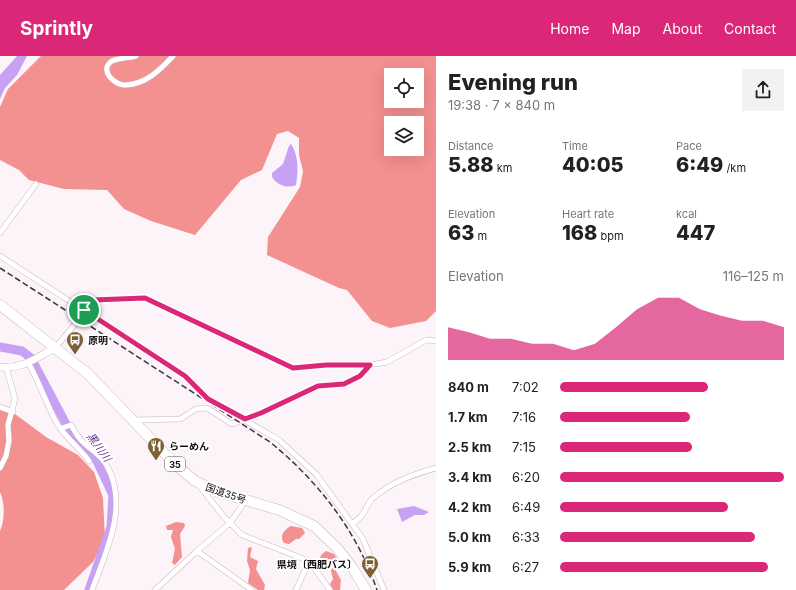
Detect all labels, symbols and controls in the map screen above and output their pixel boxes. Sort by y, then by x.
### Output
text: Sprintly [20,17,93,40]
text: Home [550,20,589,37]
text: Map [611,20,641,37]
text: About [663,20,702,37]
text: Contact [724,20,776,37]
map controls [384,68,424,156]
button: locate [384,68,424,108]
text: Evening run [448,69,578,95]
button: share [742,69,784,111]
text: 19:38 · 7 × 840 m [448,97,555,113]
button: layers [384,116,424,156]
text: Distance [448,139,493,153]
text: Time [562,139,588,153]
text: Pace [676,139,702,153]
text: 5.88 [448,153,494,177]
text: 40:05 [562,153,624,177]
text: 6:49 [676,153,723,177]
text: km [494,161,512,175]
text: /km [723,161,746,175]
text: Elevation [448,207,495,221]
text: Heart rate [562,207,614,221]
text: kcal [676,207,697,221]
text: 63 [448,221,474,245]
text: 168 [562,221,597,245]
text: 447 [676,221,715,245]
text: m [474,229,487,243]
text: bpm [597,229,624,243]
text: Elevation [448,268,504,284]
text: 116–125 m [723,268,784,284]
pin [67,293,101,327]
icon: arrive [73,299,95,321]
bus stop icon: 原明 [65,330,85,355]
place label: 原明 [88,334,108,346]
text: 840 m [448,379,489,395]
text: 7:02 [512,379,539,395]
text: 1.7 km [448,409,488,425]
text: 7:16 [512,409,536,425]
water label: 黒川川 [84,430,115,465]
restaurant icon: らーめん [146,436,166,461]
text: 2.5 km [448,439,491,455]
text: 7:15 [512,439,536,455]
place label: らーめん [169,440,209,452]
road number: 35 [165,457,185,471]
text: 3.4 km [448,469,492,485]
text: 6:20 [512,469,540,485]
street label: 国道35号 [204,480,248,506]
text: 4.2 km [448,499,491,515]
text: 6:49 [512,499,540,515]
text: 5.0 km [448,529,491,545]
text: 6:33 [512,529,540,545]
bus stop icon: 県境〔西肥バス〕 [360,554,380,579]
place label: 県境〔西肥バス〕 [277,558,357,570]
text: 5.9 km [448,559,491,575]
text: 6:27 [512,559,539,575]

